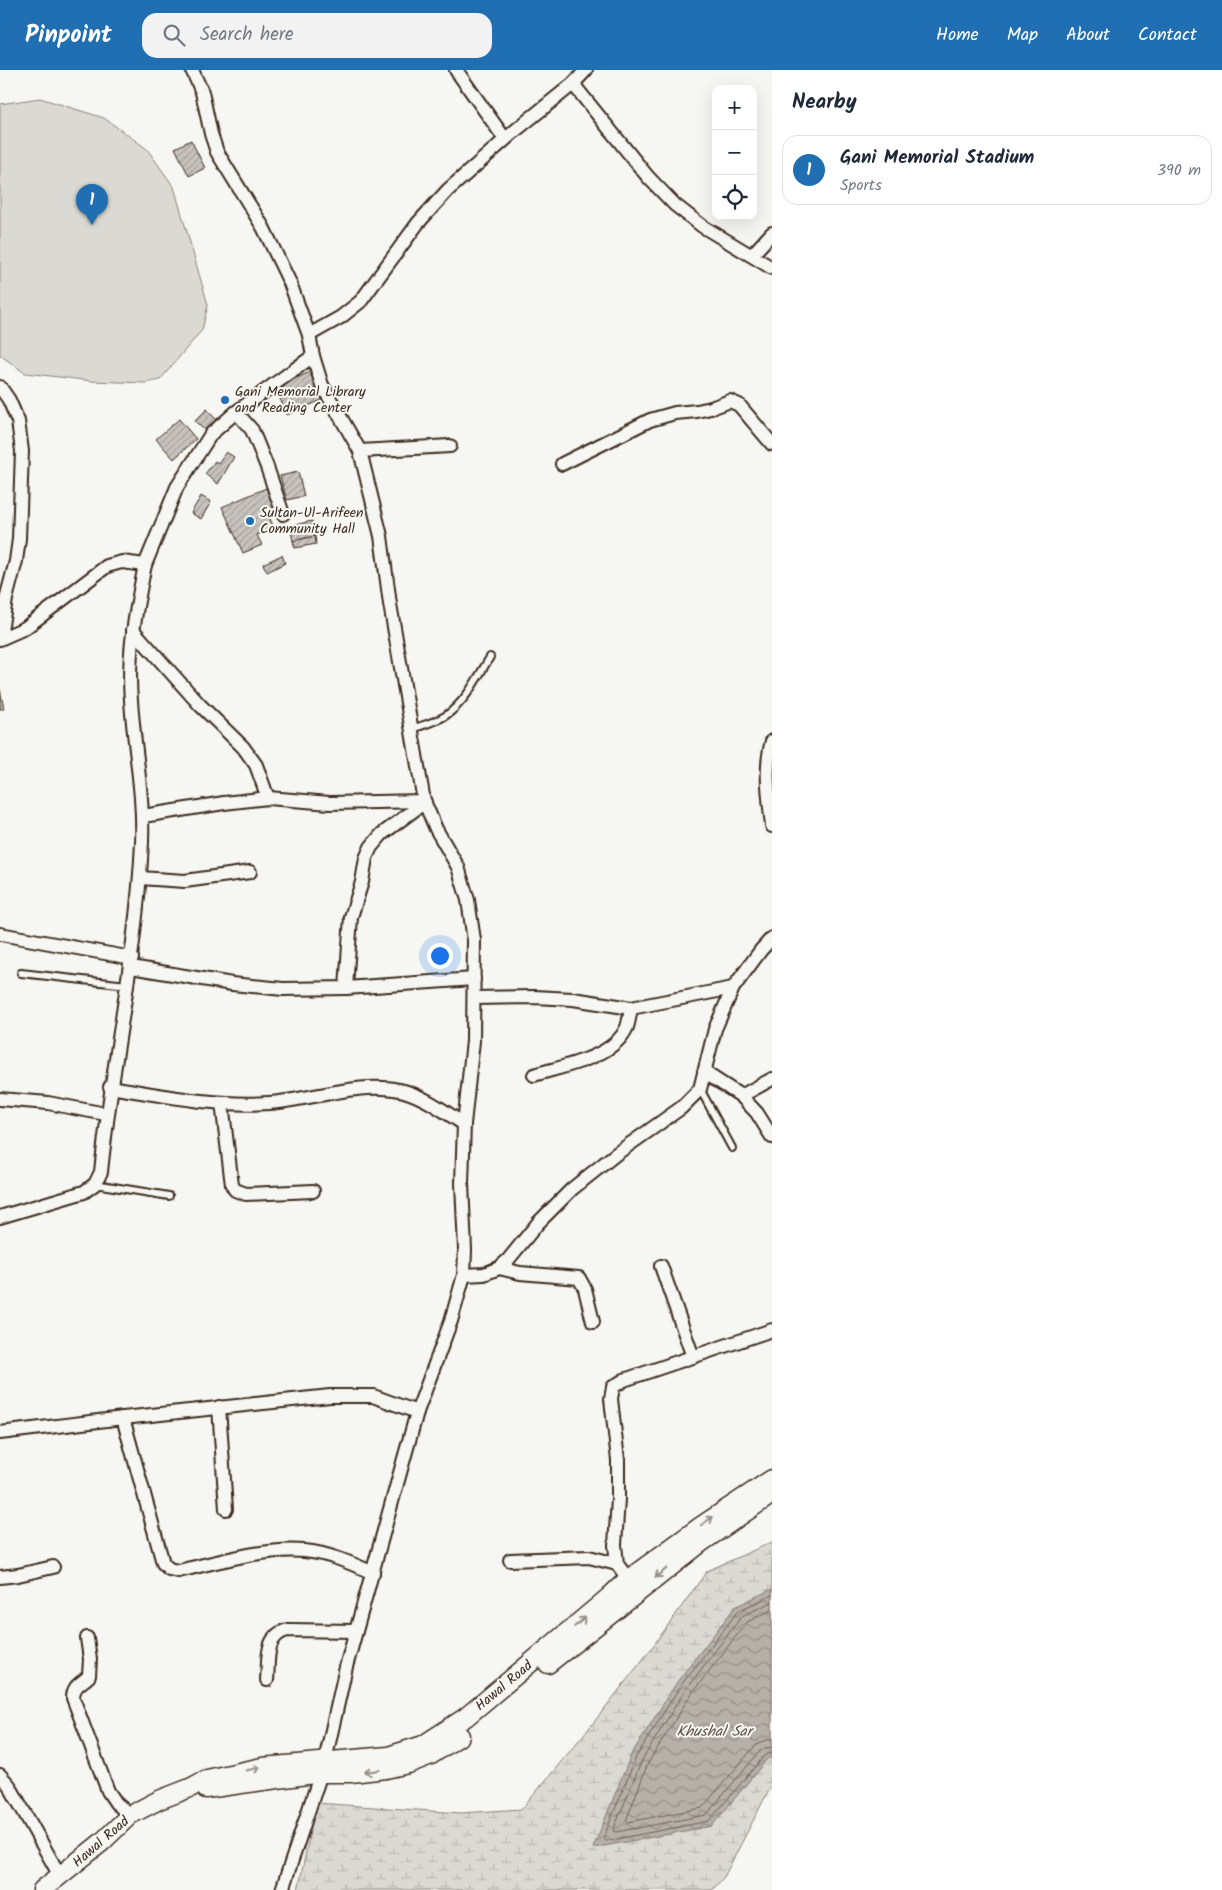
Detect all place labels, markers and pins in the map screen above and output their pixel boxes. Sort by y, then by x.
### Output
pin: 1 [76,184,108,225]
place label: Gani Memorial Library and Reading Center [235,381,366,419]
marker: Gani Memorial Library and Reading Center [219,394,231,406]
place label: Sultan-Ul-Arifeen Community Hall [260,502,364,540]
marker: Sultan-Ul-Arifeen Community Hall [244,515,256,527]

